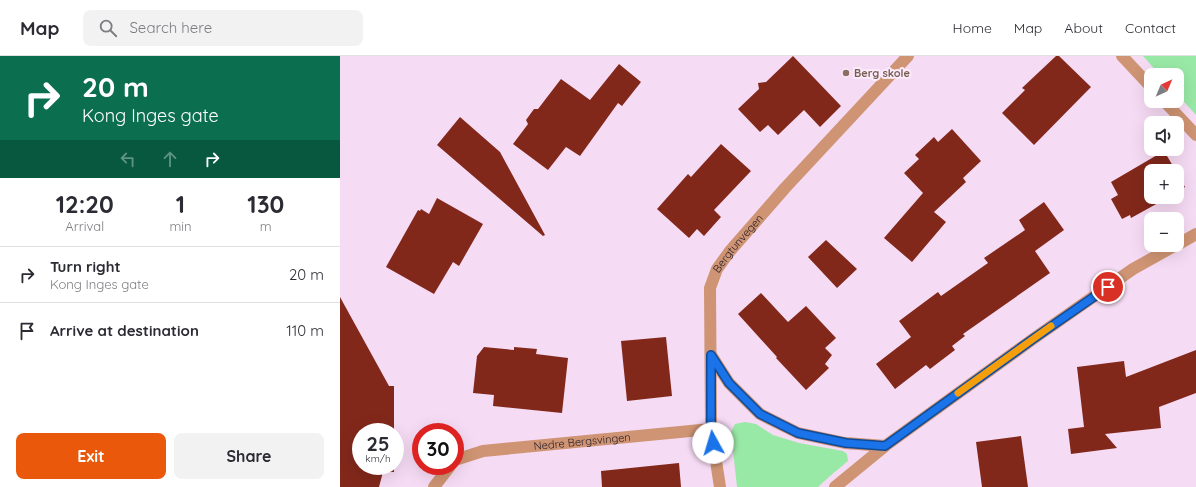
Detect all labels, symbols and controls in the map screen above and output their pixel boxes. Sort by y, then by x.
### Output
search box [83,10,363,46]
text: Map [20,16,59,40]
icon: search [97,17,119,39]
text: Search here [129,18,212,37]
text: Home [953,19,992,37]
text: Map [1014,19,1042,37]
text: About [1064,19,1103,37]
text: Contact [1125,19,1176,37]
place label: Berg skole [854,66,910,80]
marker: Berg skole [841,68,851,78]
north arrow [1144,68,1184,108]
map controls [1144,68,1184,252]
text: 20 m [82,69,149,104]
icon: right [16,72,68,124]
text: Kong Inges gate [82,104,219,127]
button: sound [1144,116,1184,156]
icon: left [117,148,139,170]
icon: ahead [159,148,181,170]
icon: right [201,148,223,170]
button: + [1144,164,1184,204]
text: 12:20 [56,189,114,219]
text: 1 [176,189,185,219]
text: 130 [247,189,284,219]
street label: Bergtunvegen [710,211,766,275]
button: − [1144,212,1184,252]
text: Arrival [65,218,104,234]
text: min [169,218,192,234]
text: m [260,218,272,234]
text: Turn right [50,257,121,276]
icon: right [16,264,38,286]
text: 20 m [289,265,324,284]
pin [1091,270,1125,304]
text: Kong Inges gate [50,276,149,292]
icon: arrive [1097,276,1119,298]
icon: arrive [16,320,38,342]
text: Arrive at destination [50,321,199,340]
text: 110 m [286,321,324,340]
position arrow [692,422,734,464]
speed limit sign: 30 [412,423,464,475]
street label: Nedre Bergsvingen [533,430,631,453]
text: 25 [367,431,389,456]
button: Exit [16,433,166,479]
button: Share [174,433,324,479]
text: km/h [365,452,391,465]

